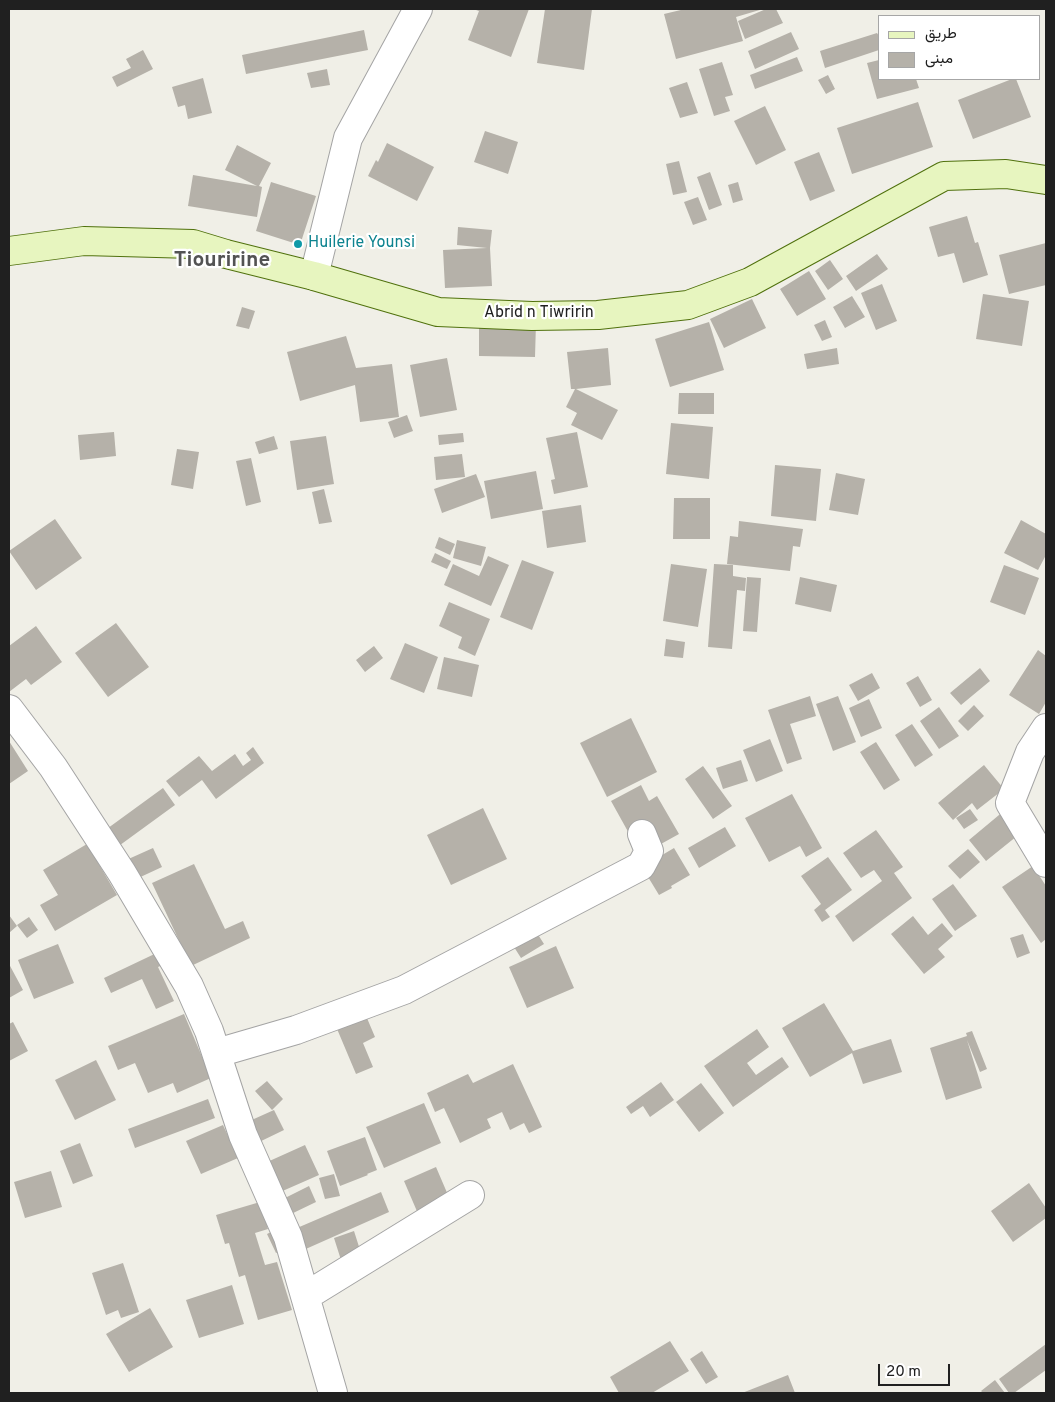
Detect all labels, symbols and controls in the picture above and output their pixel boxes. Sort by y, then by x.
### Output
legend [878,15,1040,80]
text: طريق [925,25,957,44]
text: مبنى [925,50,953,69]
place label: Huilerie Younsi [308,234,415,254]
marker: Huilerie Younsi [292,238,304,250]
district label: Tiouririne [174,249,270,275]
street label: Abrid n Tiwririn [484,304,594,324]
scale bar [880,1354,952,1386]
text: 20 m [886,1363,921,1382]

